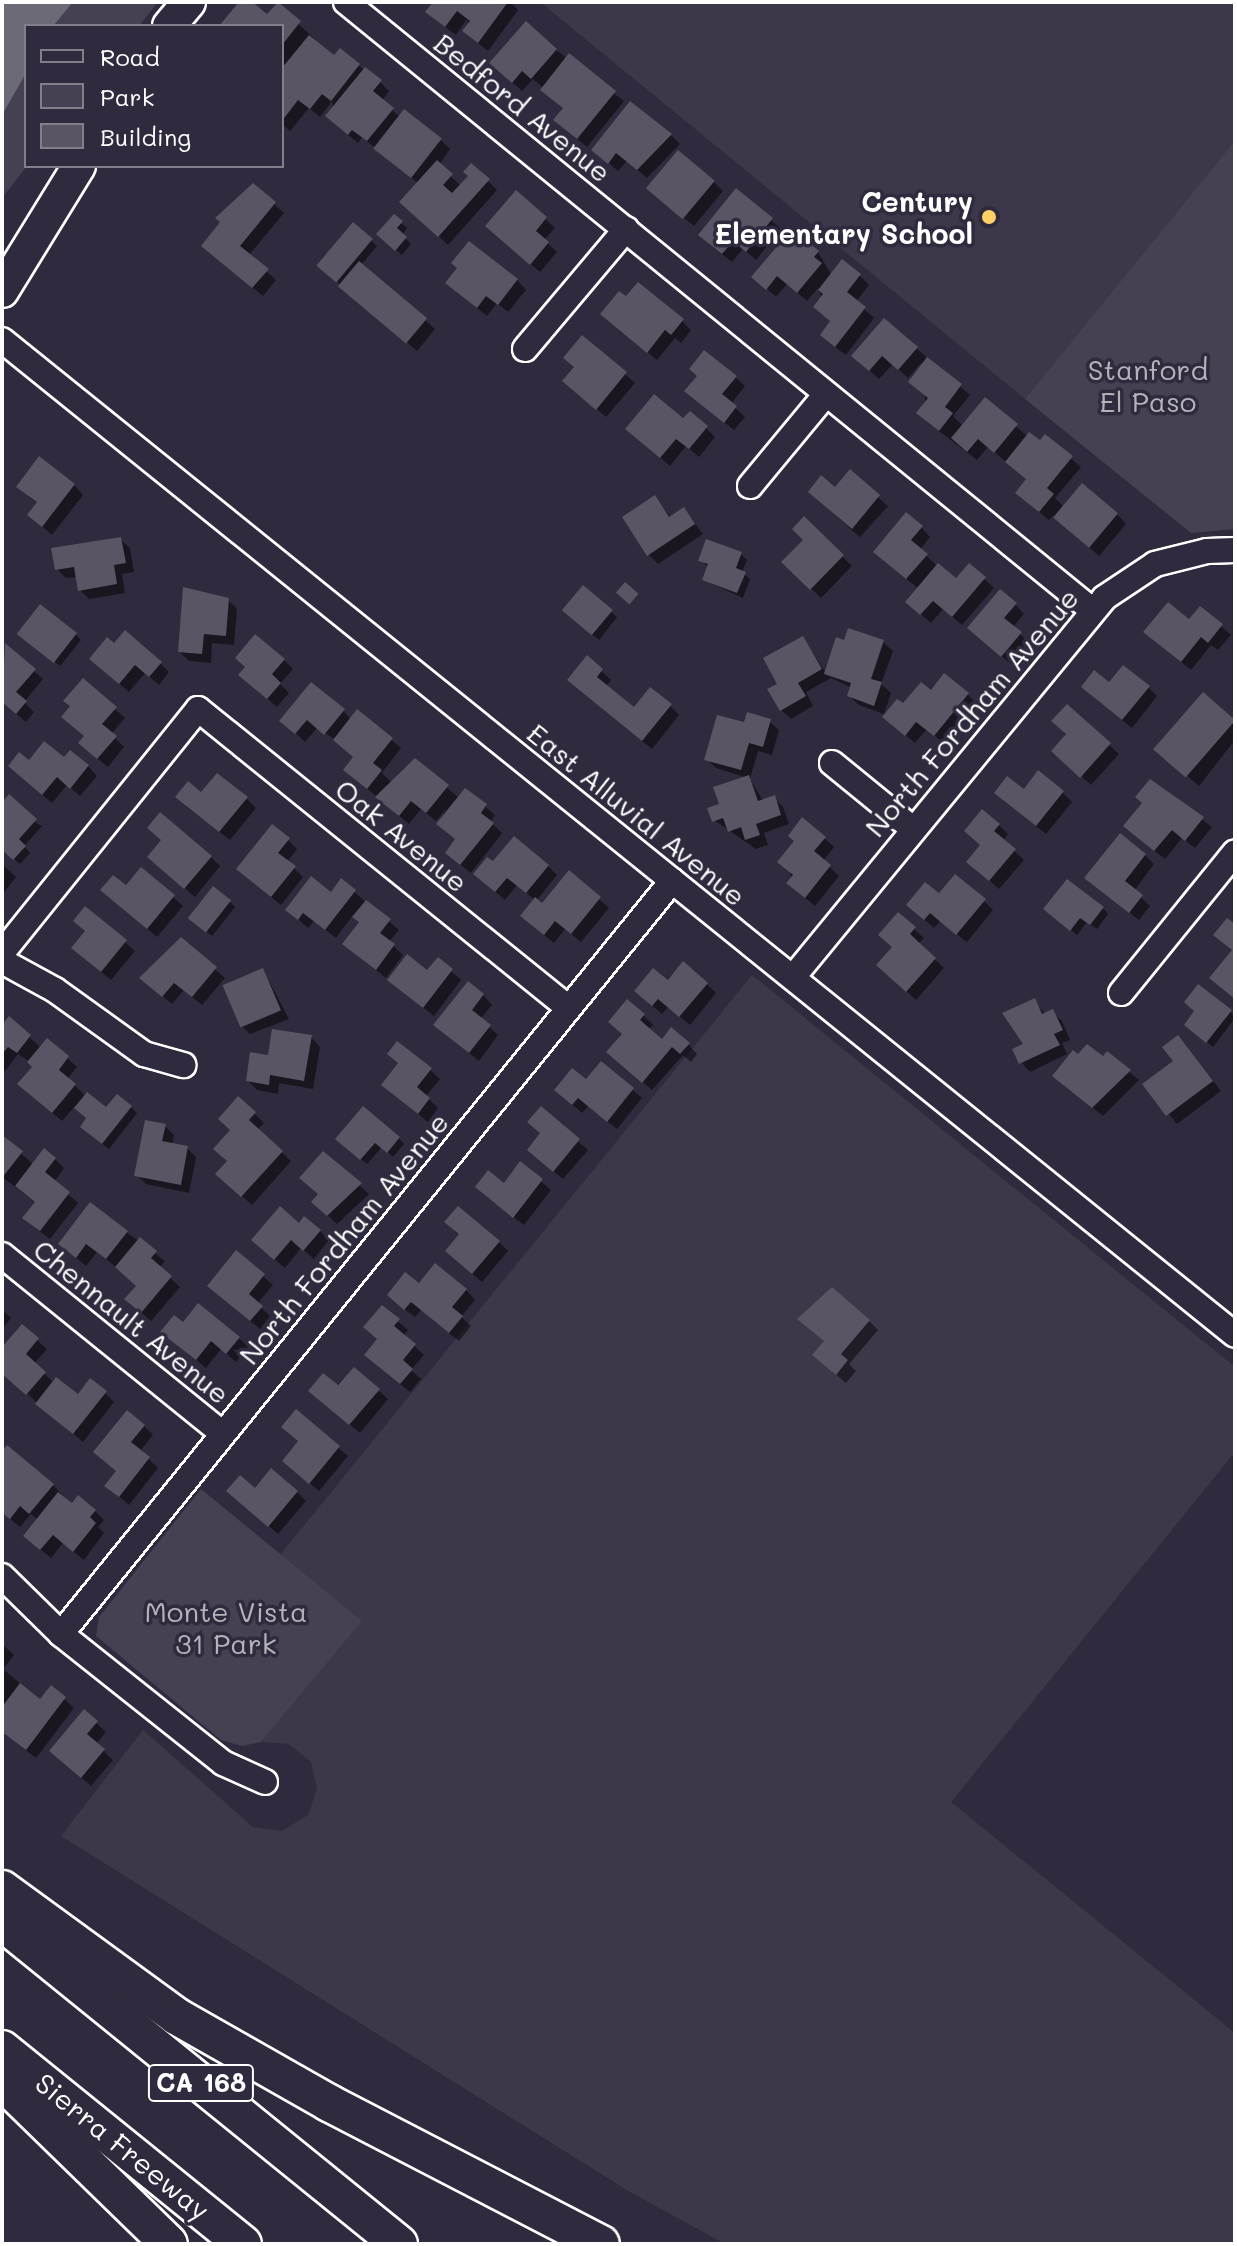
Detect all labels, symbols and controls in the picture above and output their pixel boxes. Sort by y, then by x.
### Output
legend [24,24,284,168]
street label: Bedford Avenue [428,25,618,189]
text: Road [100,41,160,72]
text: Park [100,81,154,112]
text: Building [100,121,191,152]
place label: Century Elementary School [714,184,973,250]
marker: Century Elementary School [980,208,998,226]
park label: Stanford El Paso [1088,352,1208,418]
street label: North Fordham Avenue [857,581,1085,843]
street label: East Alluvial Avenue [521,716,753,912]
street label: Oak Avenue [329,771,475,899]
street label: North Fordham Avenue [231,1105,455,1371]
street label: Chennault Avenue [27,1232,237,1410]
park label: Monte Vista 31 Park [145,1594,307,1660]
road number: CA 168 [147,2061,255,2105]
street label: Sierra Freeway [29,2065,217,2227]

